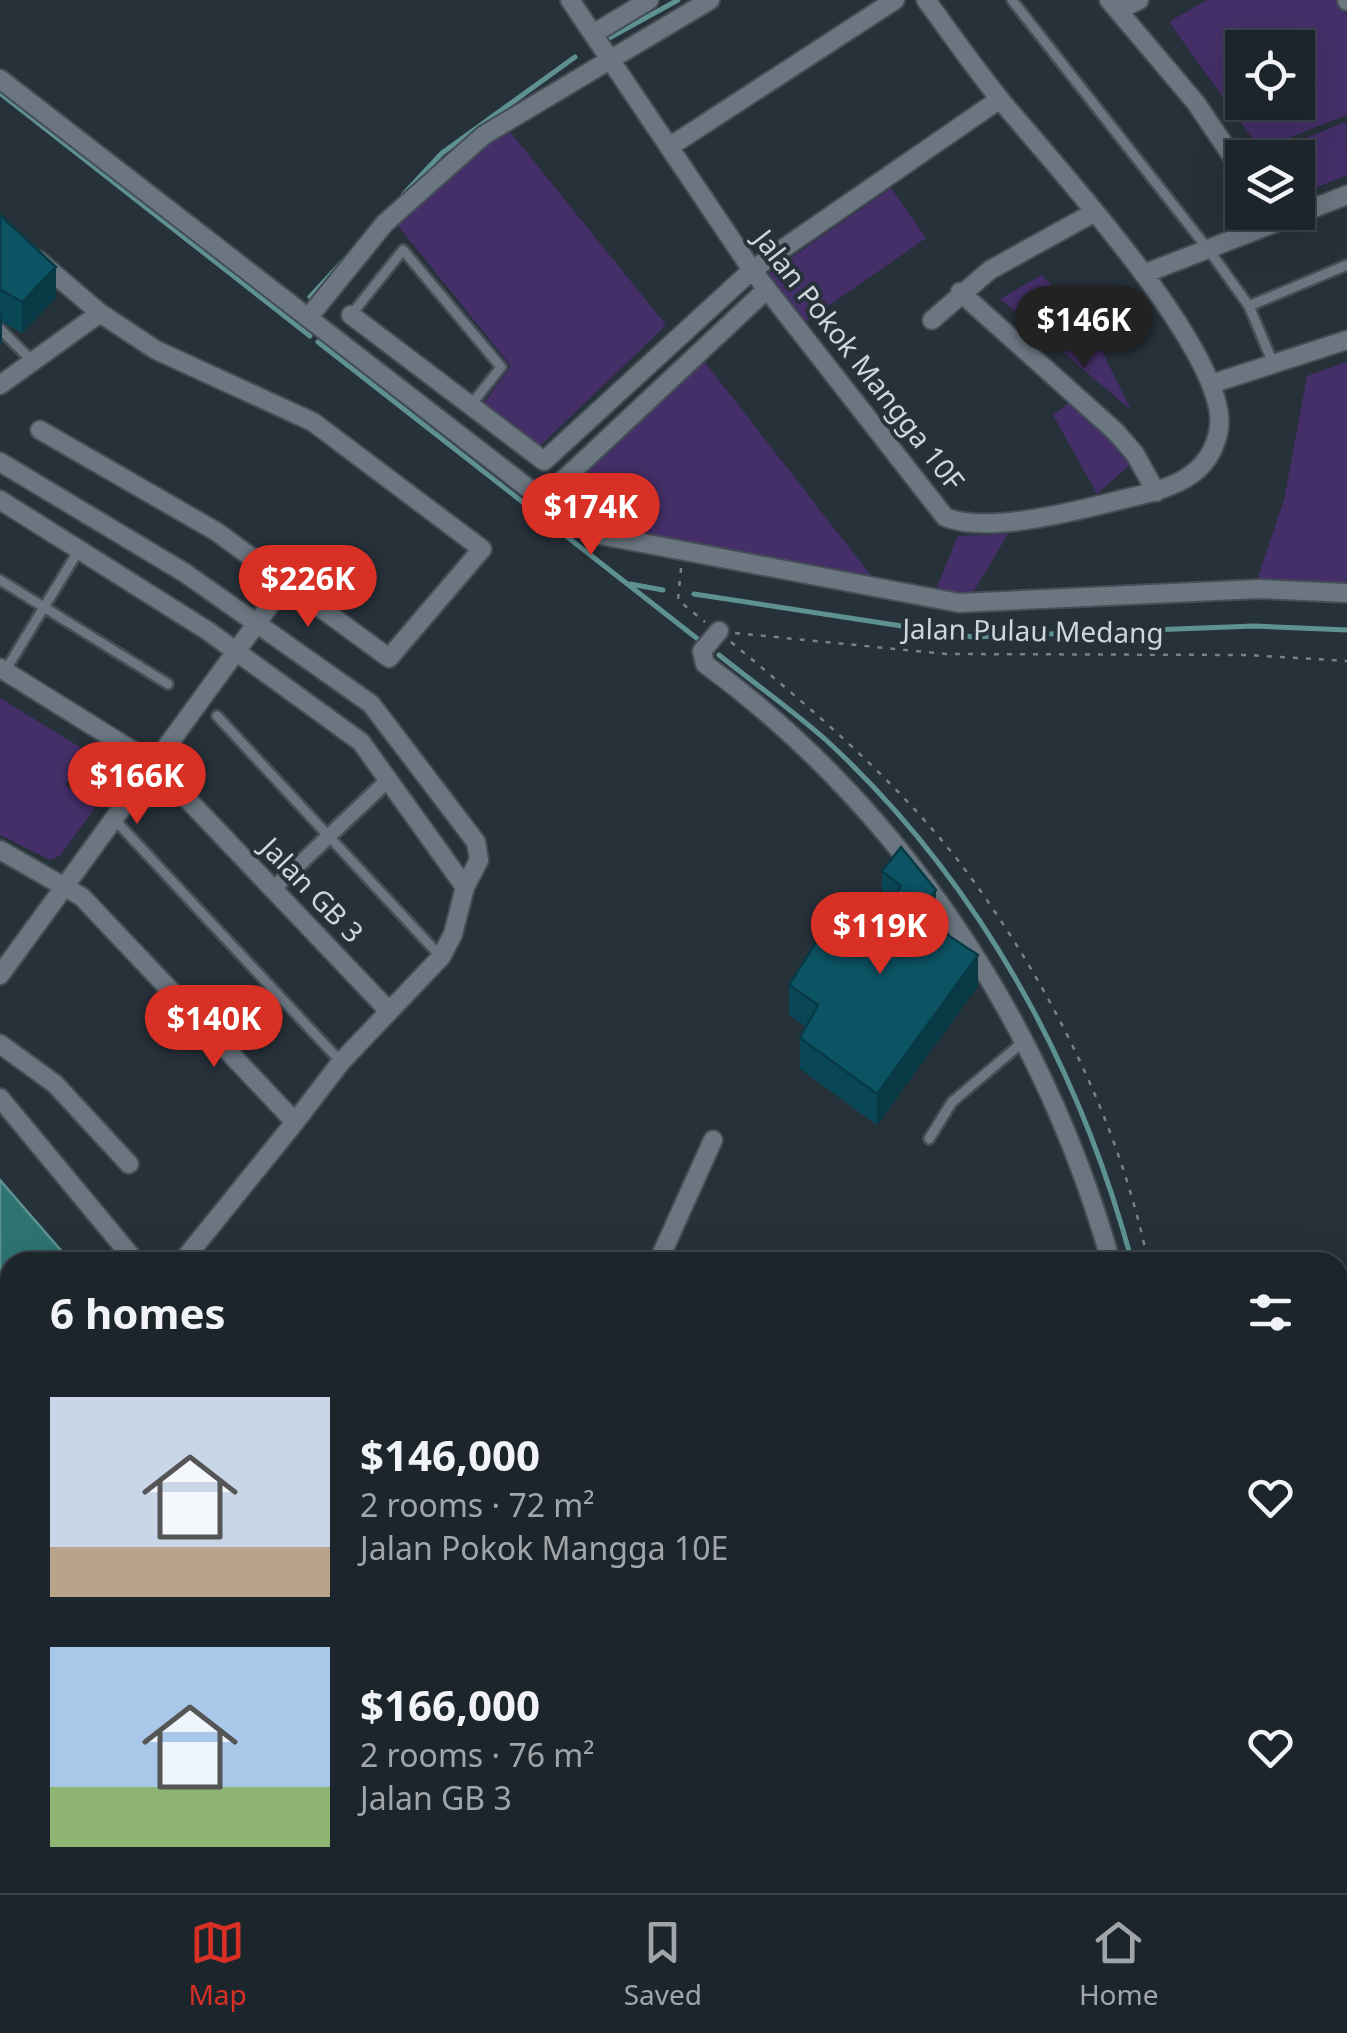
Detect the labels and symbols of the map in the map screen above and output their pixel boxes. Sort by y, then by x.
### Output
street label: Jalan Pokok Mangga 10F [744,219,974,498]
pin: $146K [1014,286,1154,371]
pin: $174K [521,473,661,558]
pin: $226K [238,545,378,630]
street label: Jalan Pulau Medang [899,609,1164,651]
pin: $166K [67,742,207,827]
street label: Jalan GB 3 [251,826,372,950]
pin: $119K [810,892,950,977]
pin: $140K [144,985,284,1070]

